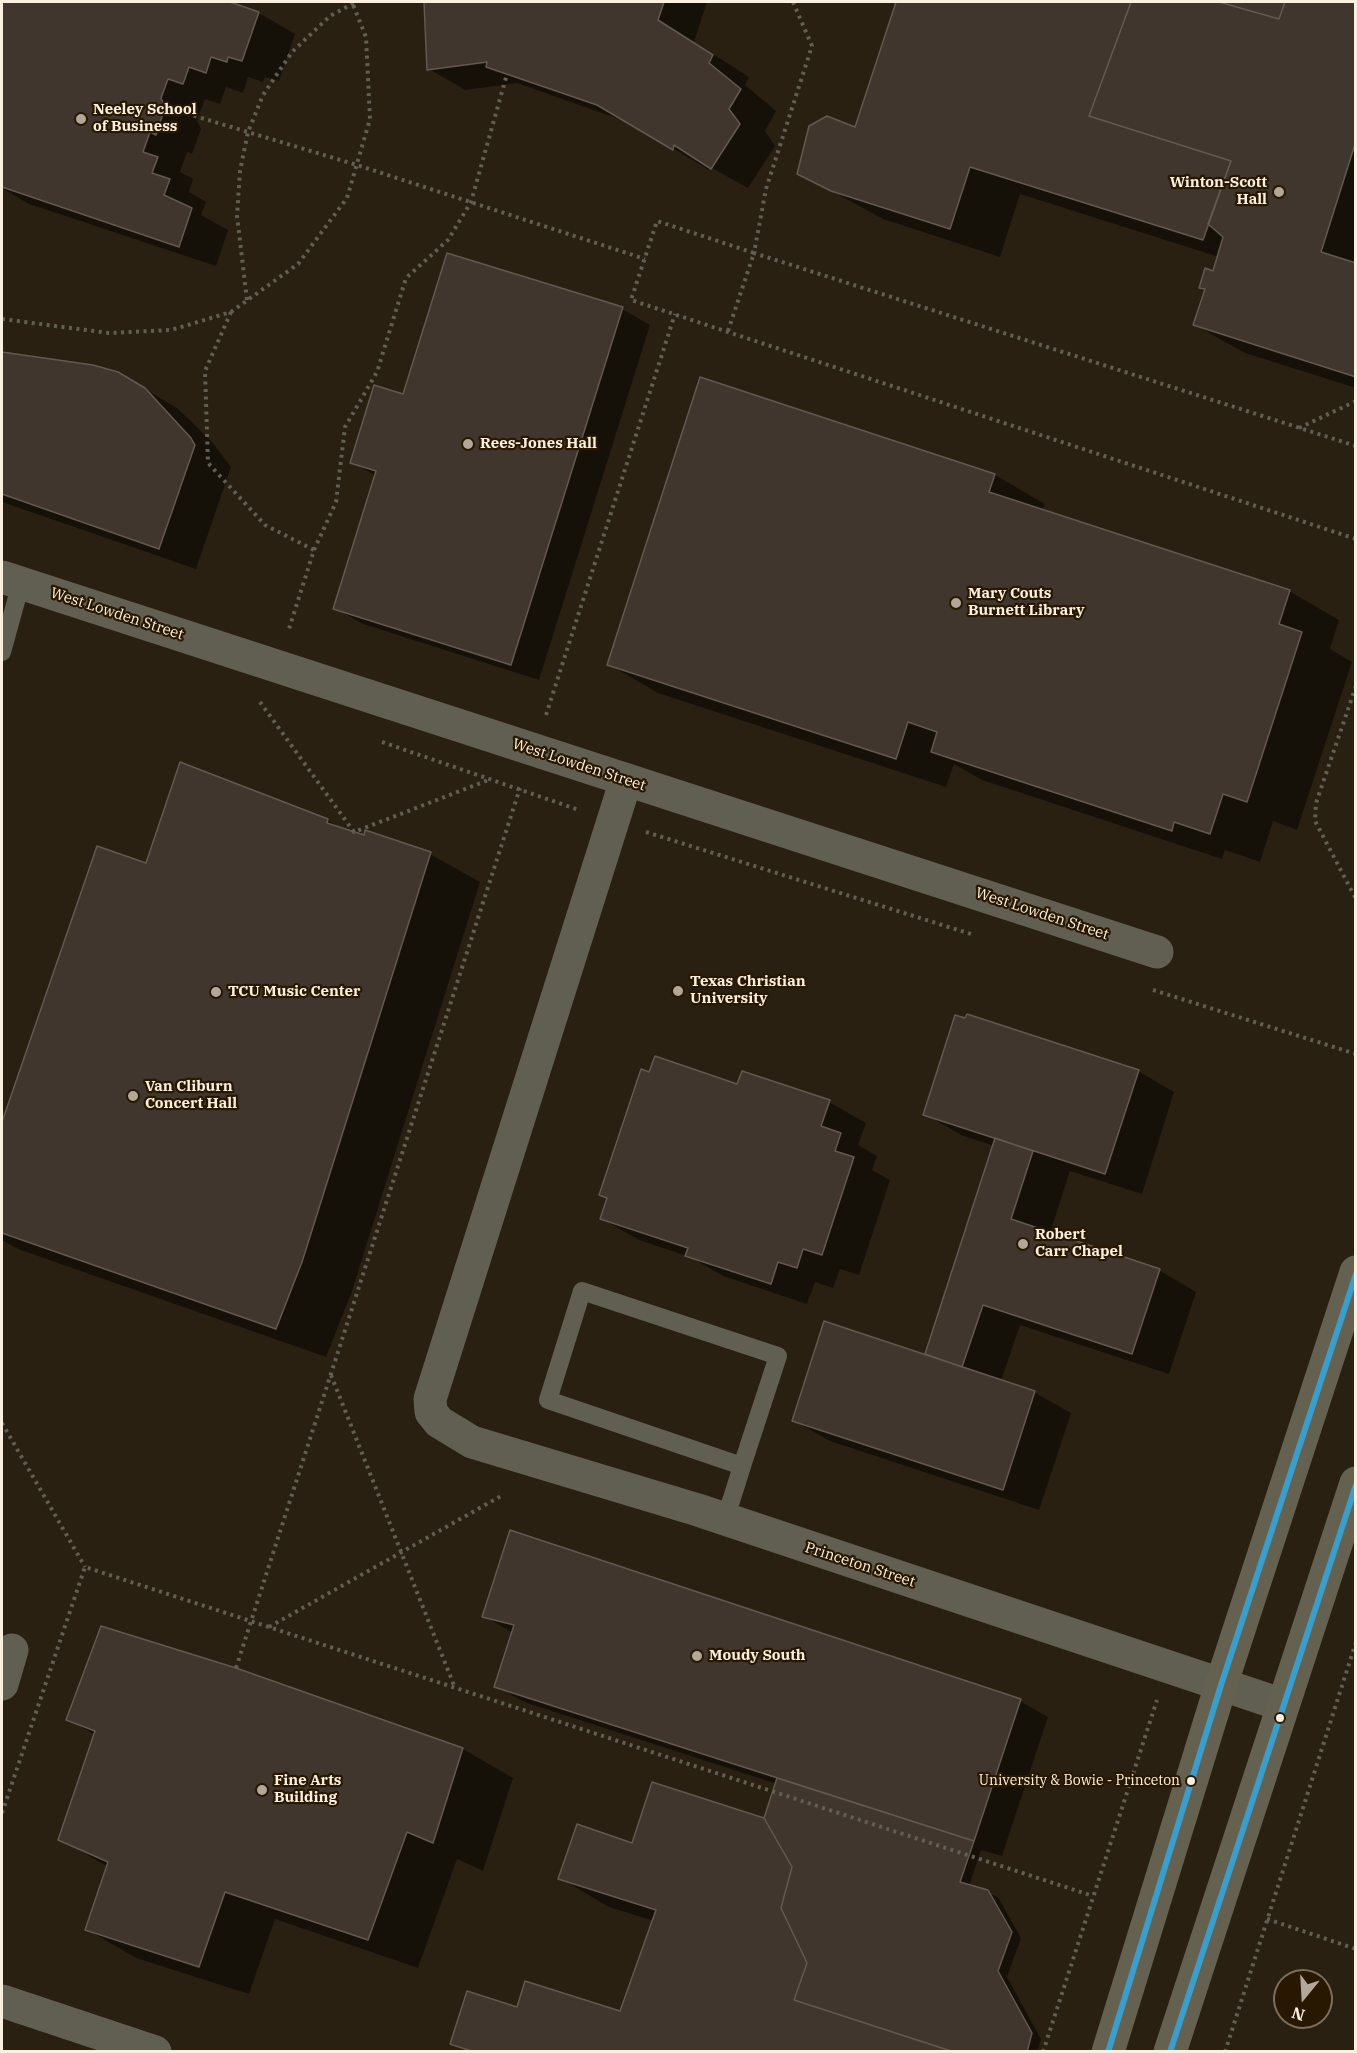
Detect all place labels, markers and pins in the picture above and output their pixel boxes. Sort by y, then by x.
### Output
place label: Neeley School of Business [93,101,197,136]
marker: Neeley School of Business [74,112,88,126]
place label: Winton-Scott Hall [1170,174,1267,209]
marker: Winton-Scott Hall [1272,185,1286,199]
place label: Rees-Jones Hall [480,435,597,453]
marker: Rees-Jones Hall [461,437,475,451]
place label: Mary Couts Burnett Library [968,585,1085,620]
marker: Mary Couts Burnett Library [949,596,963,610]
place label: Texas Christian University [690,973,806,1008]
place label: TCU Music Center [228,983,360,1001]
marker: Texas Christian University [671,984,685,998]
marker: TCU Music Center [209,985,223,999]
place label: Van Cliburn Concert Hall [145,1078,237,1113]
marker: Van Cliburn Concert Hall [126,1089,140,1103]
place label: Robert Carr Chapel [1035,1226,1123,1261]
marker: Robert Carr Chapel [1016,1237,1030,1251]
place label: Moudy South [709,1647,806,1665]
marker: Moudy South [690,1649,704,1663]
unlabelled marker [1274,1712,1286,1724]
place label: Fine Arts Building [274,1772,341,1807]
place label: University & Bowie - Princeton [979,1773,1180,1789]
marker: University & Bowie - Princeton [1185,1775,1197,1787]
marker: Fine Arts Building [255,1783,269,1797]

